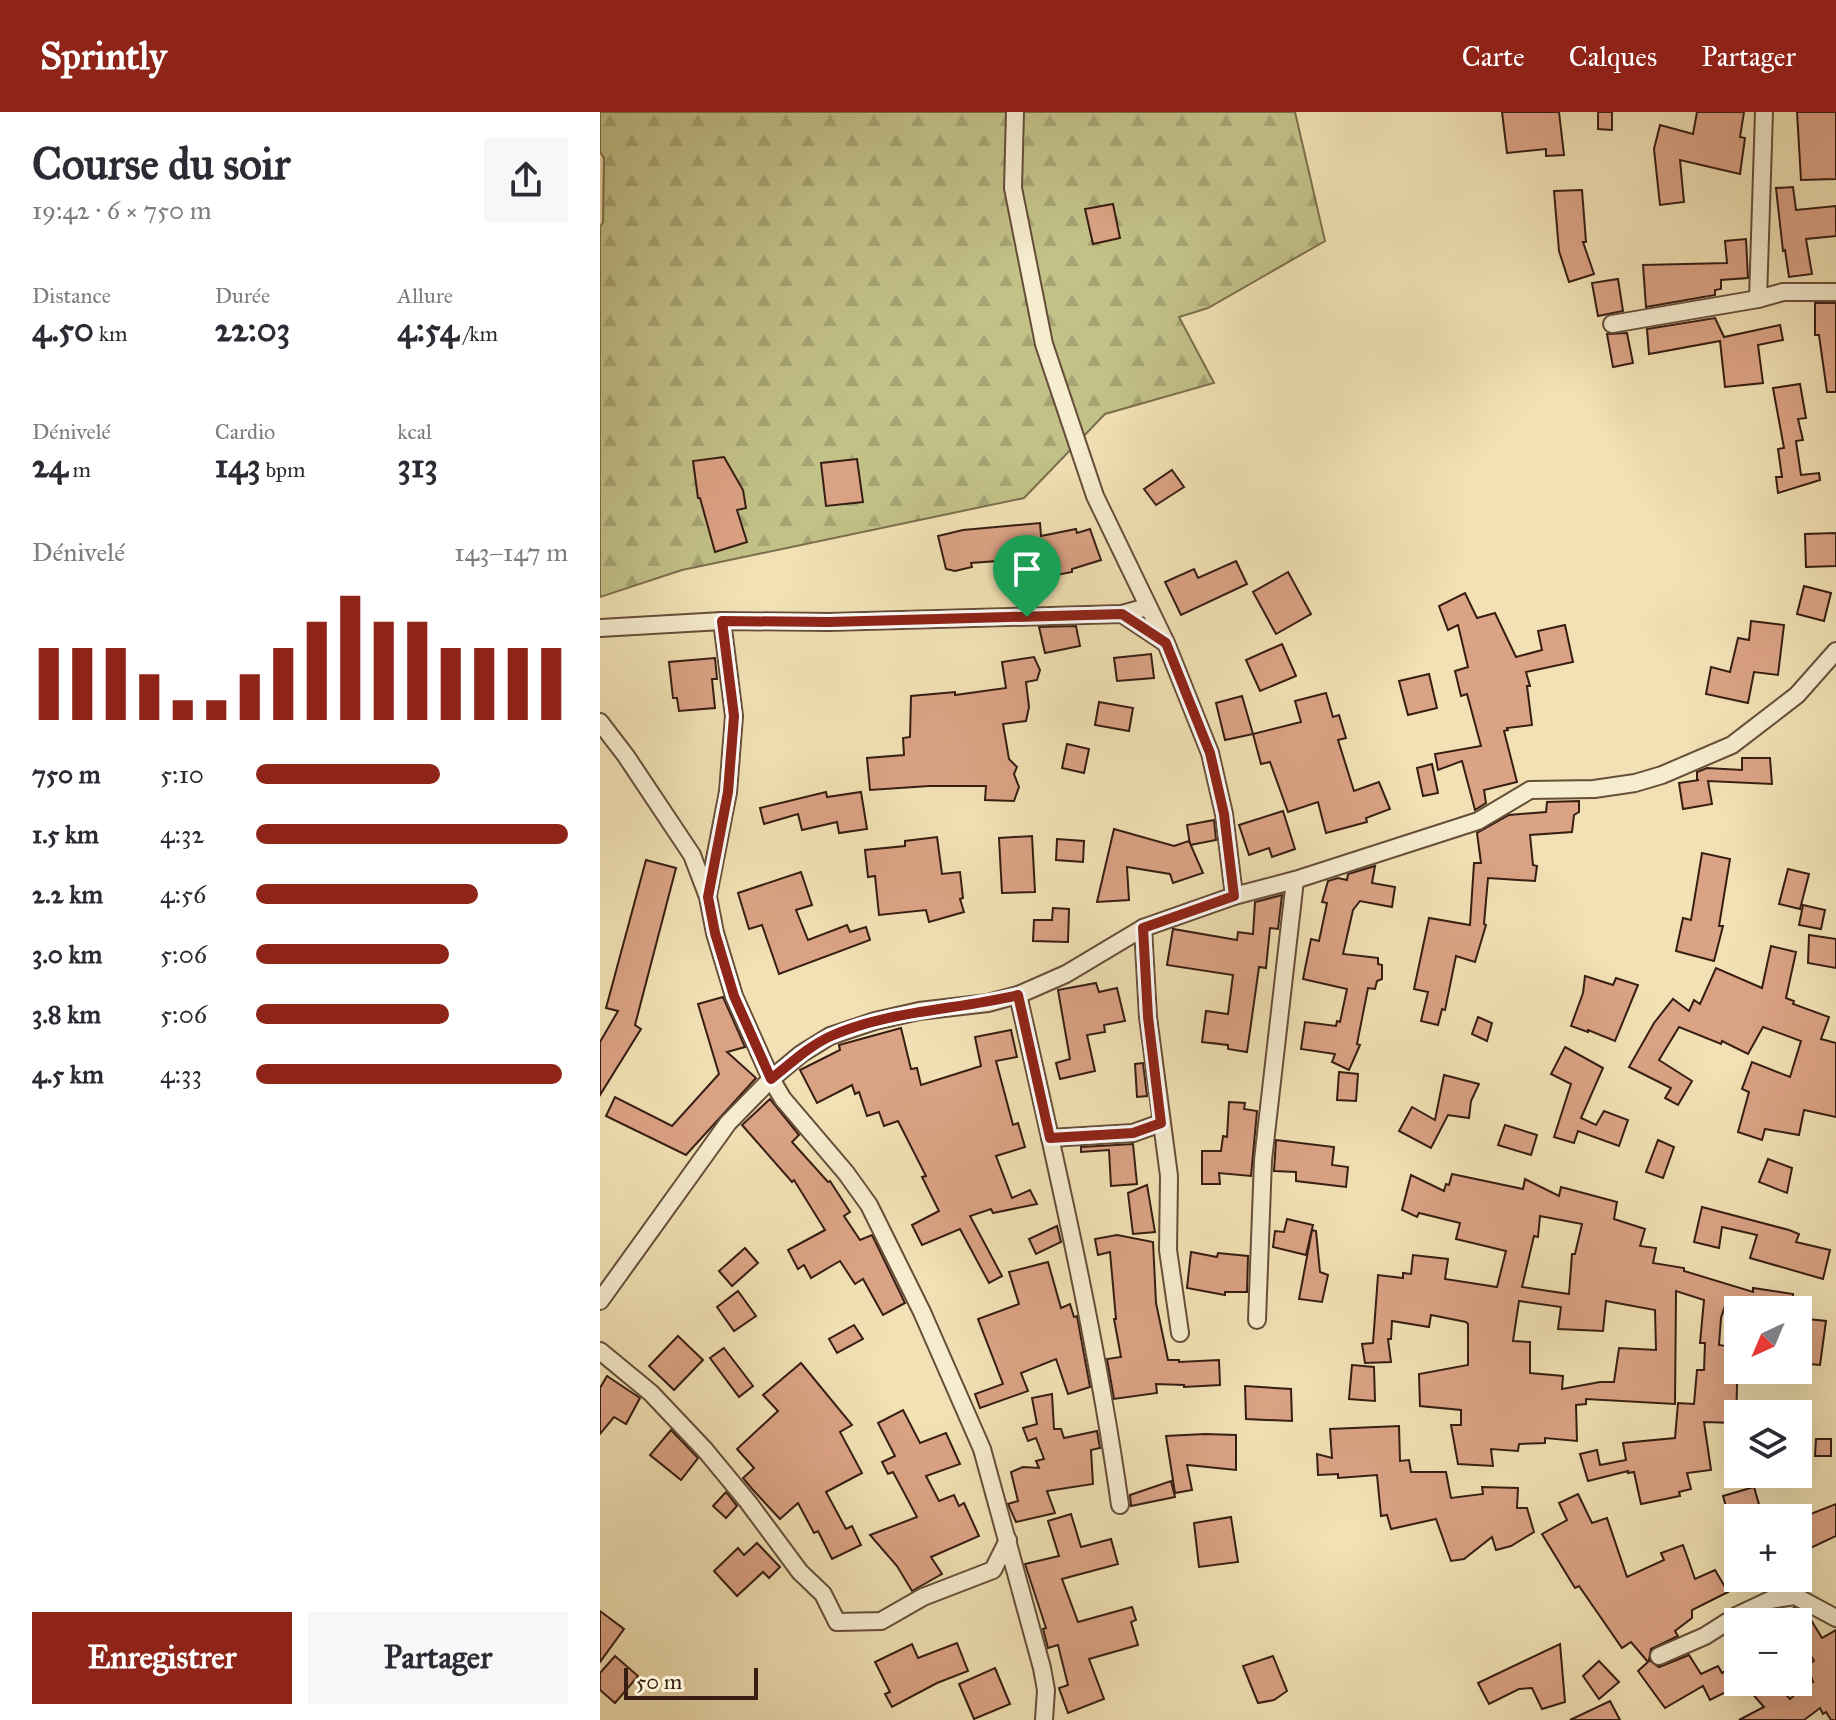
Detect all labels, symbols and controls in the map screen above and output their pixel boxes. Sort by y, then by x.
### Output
text: Sprintly [40,33,167,79]
text: Carte [1462,39,1525,74]
text: Calques [1569,39,1657,74]
text: Partager [1701,39,1796,74]
text: Course du soir [32,137,290,191]
button: share [484,138,568,222]
text: 19:42 · 6 × 750 m [32,194,212,226]
text: Distance [32,282,111,309]
text: Durée [215,282,270,309]
text: Allure [397,282,453,309]
text: 4.50 [32,309,94,350]
text: 22:03 [215,309,290,350]
text: 4:54 [397,309,459,350]
text: km [94,320,127,347]
text: /km [459,320,498,347]
text: Dénivelé [32,418,111,445]
text: Cardio [215,418,275,445]
text: kcal [397,418,432,445]
text: 24 [32,445,68,486]
text: 143 [215,445,261,486]
text: 313 [397,445,438,486]
text: m [68,456,91,483]
text: bpm [261,456,305,483]
pin [993,535,1061,617]
text: Dénivelé [32,536,125,568]
text: 143–147 m [454,536,568,568]
icon: arrive [1005,547,1049,591]
text: 750 m [32,758,101,790]
text: 5:10 [160,758,204,790]
text: 1.5 km [32,818,99,850]
text: 4:32 [160,818,204,850]
text: 2.2 km [32,878,103,910]
text: 4:56 [160,878,206,910]
text: 3.0 km [32,938,102,970]
text: 5:06 [160,938,207,970]
text: 3.8 km [32,998,101,1030]
text: 5:06 [160,998,207,1030]
text: 4.5 km [32,1058,104,1090]
text: 4:33 [160,1058,202,1090]
north arrow [1724,1296,1812,1384]
map controls [1724,1296,1812,1696]
button: layers [1724,1400,1812,1488]
button: + [1724,1504,1812,1592]
button: − [1724,1608,1812,1696]
button: Enregistrer [32,1612,292,1704]
button: Partager [308,1612,568,1704]
scale bar [624,1664,758,1700]
text: 50 m [636,1668,682,1695]

